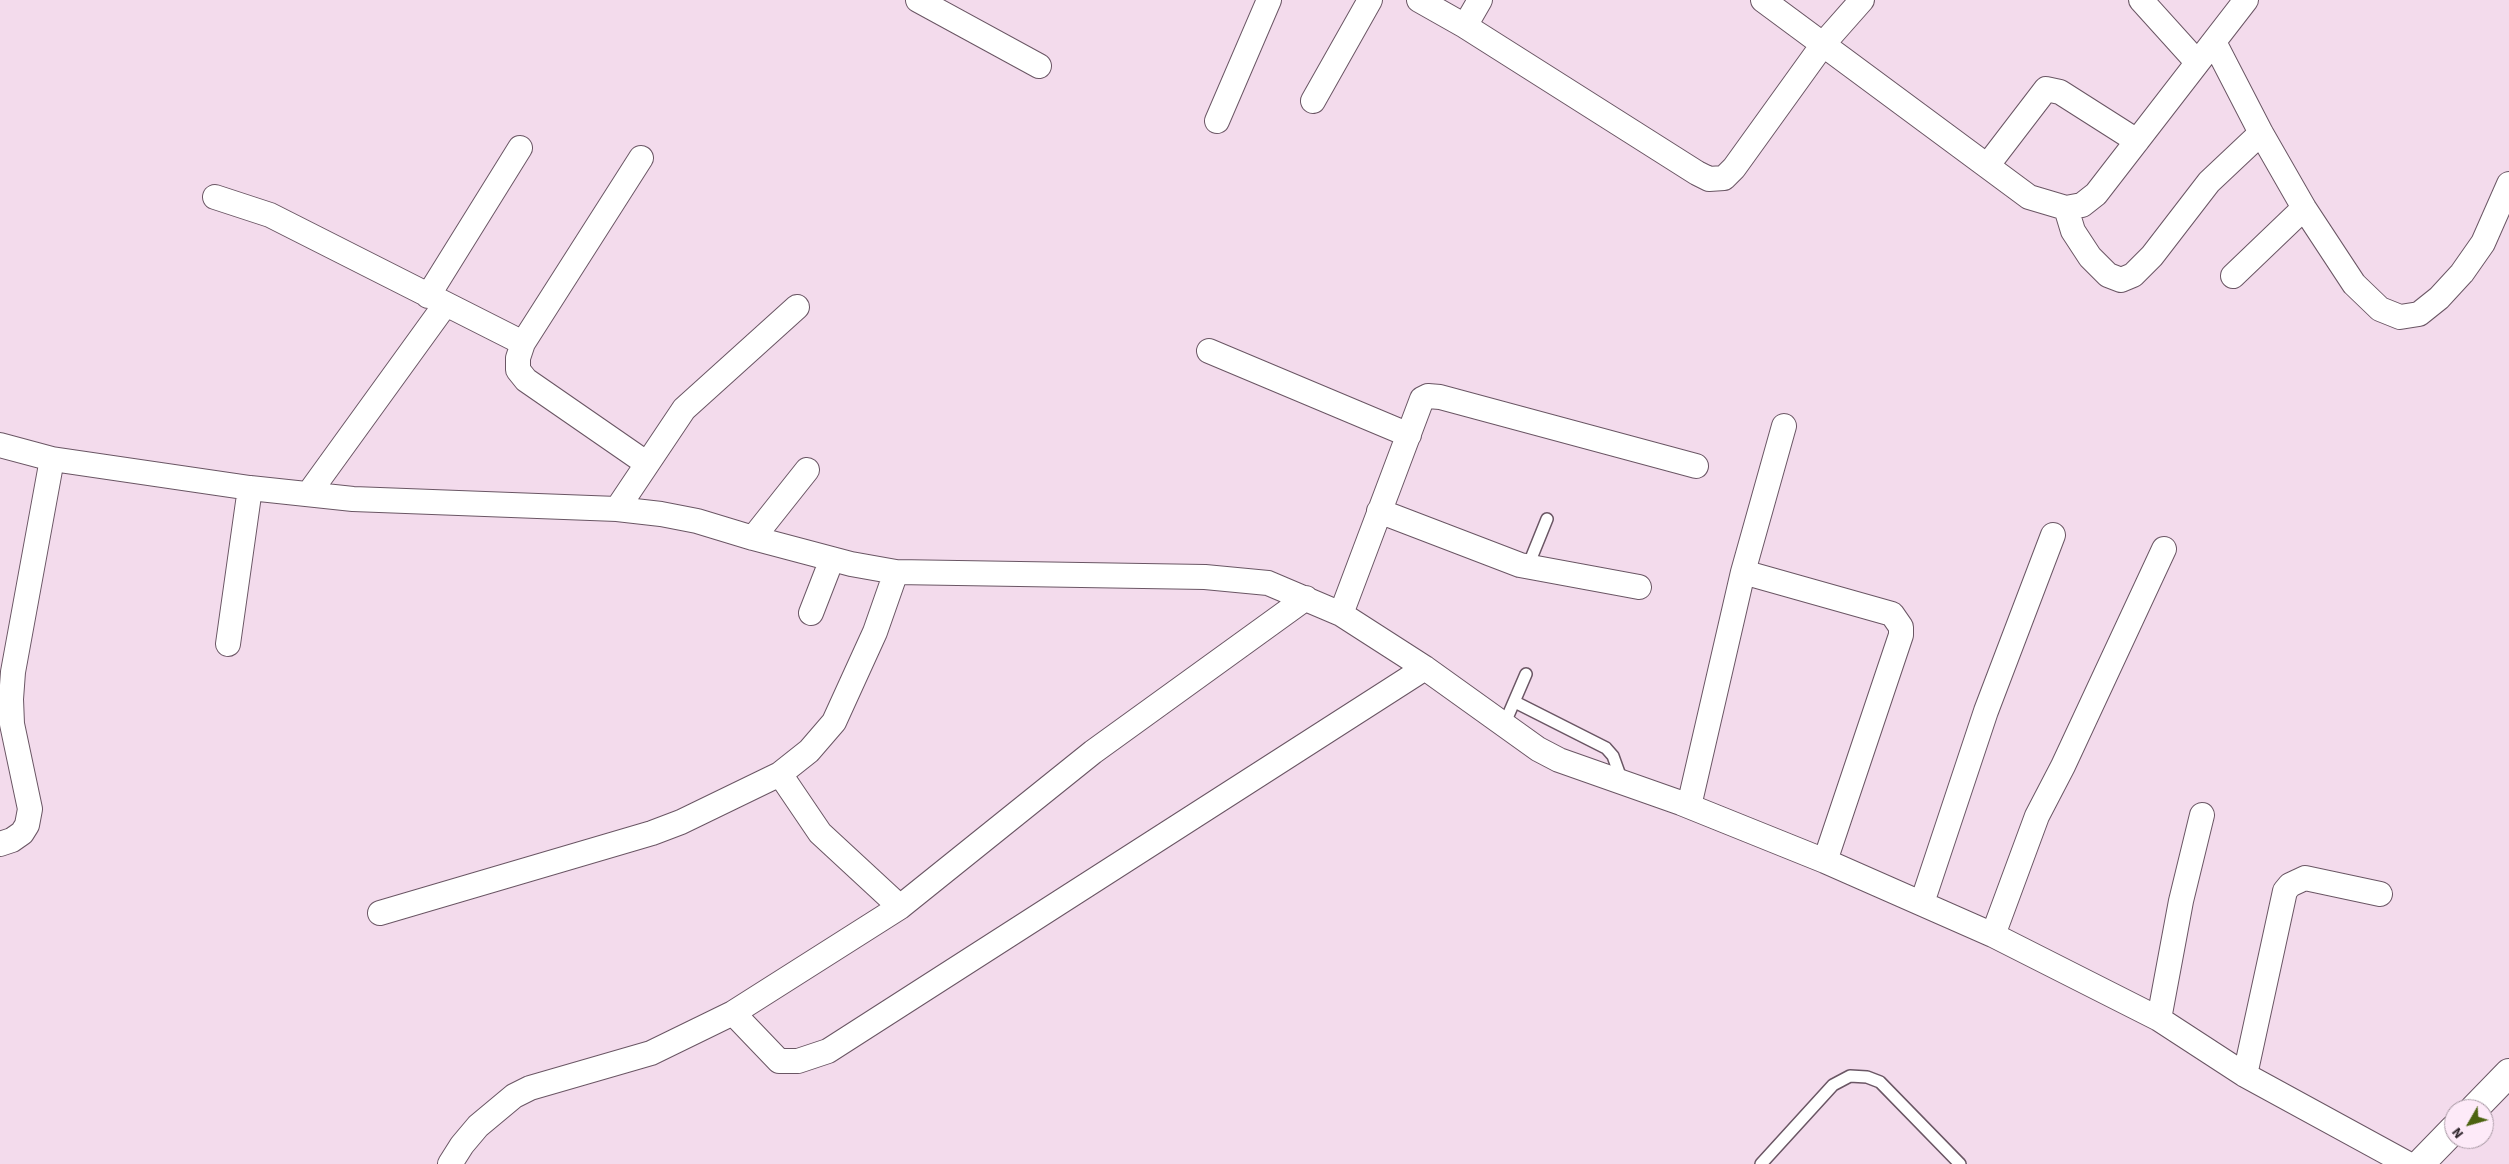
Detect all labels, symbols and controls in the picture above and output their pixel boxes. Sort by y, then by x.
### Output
north arrow [2444,1099,2494,1149]
text: N [2447,1123,2469,1142]

